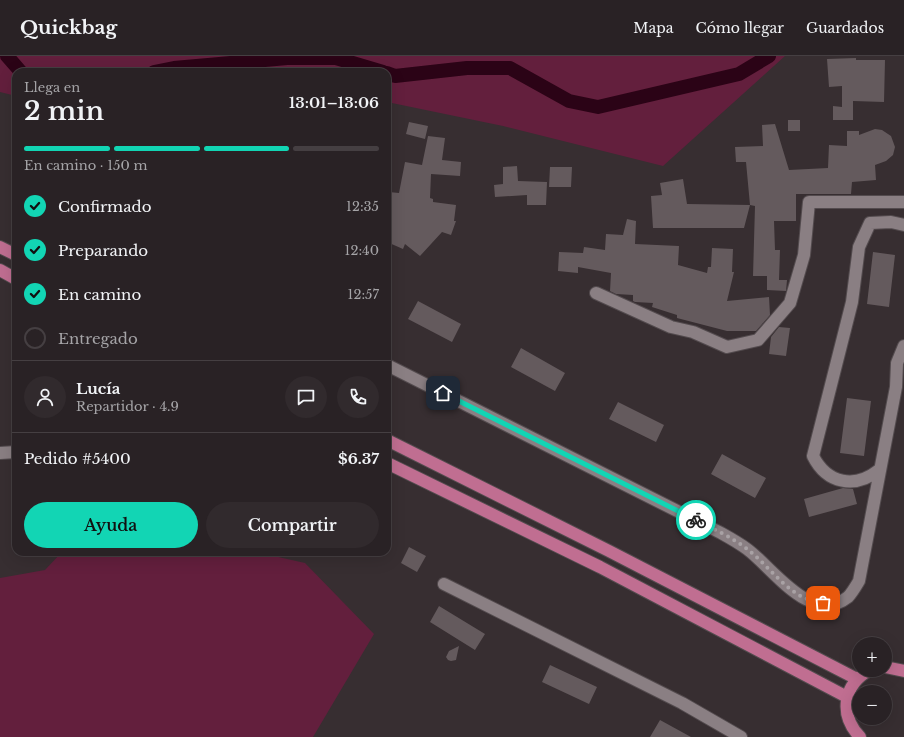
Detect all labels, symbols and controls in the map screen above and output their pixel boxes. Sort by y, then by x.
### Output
text: Quickbag [20,16,117,39]
text: Mapa [633,19,673,37]
text: Cómo llegar [695,19,784,37]
text: Guardados [806,19,884,37]
text: Llega en [24,79,80,96]
text: 13:01–13:06 [289,93,379,112]
text: 2 min [24,95,104,127]
text: En camino · 150 m [24,157,147,174]
icon: check [24,195,46,217]
text: Confirmado [58,197,151,216]
text: 12:35 [346,198,379,215]
icon: check [24,239,46,261]
text: Preparando [58,241,148,260]
text: 12:40 [345,242,379,259]
icon: check [24,283,46,305]
text: En camino [58,285,141,304]
text: 12:57 [348,286,379,303]
text: Entregado [58,329,138,348]
button: person [24,376,66,418]
button: chat [285,376,327,418]
button: phone [337,376,379,418]
pin [426,376,460,410]
text: Lucía [76,379,120,398]
icon: home [432,382,454,404]
text: Repartidor · 4.9 [76,398,179,415]
text: Pedido #5400 [24,449,131,468]
text: $6.37 [338,449,379,468]
courier [676,500,716,540]
button: Ayuda [24,502,198,548]
button: Compartir [206,502,379,548]
icon: bike [685,509,707,531]
pin [806,586,840,620]
icon: bag [812,592,834,614]
map controls [852,637,892,725]
button: + [852,637,892,677]
button: − [852,685,892,725]

